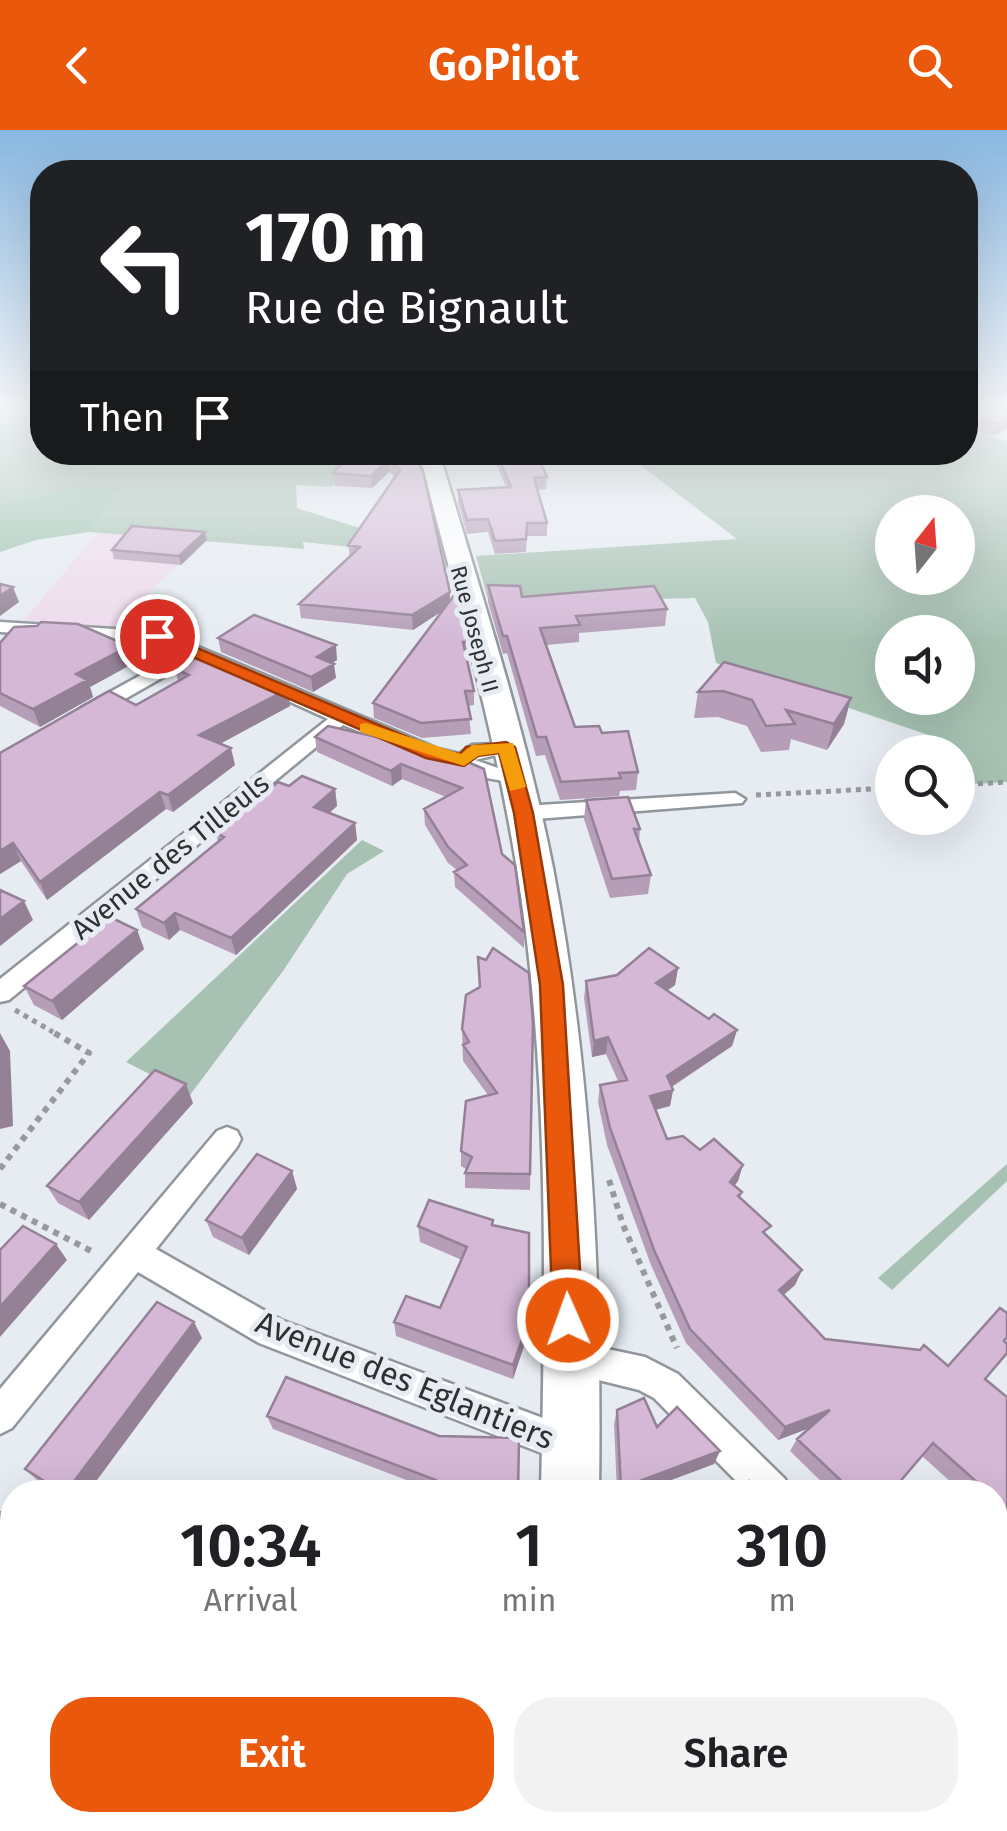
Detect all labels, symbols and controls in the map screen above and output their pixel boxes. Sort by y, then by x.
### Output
icon: back [50,38,105,93]
text: GoPilot [428,38,579,92]
icon: search [902,38,957,93]
text: 170 m [245,196,426,280]
icon: left [80,200,210,330]
text: Rue de Bignault [245,281,568,335]
icon: arrive [185,390,240,445]
text: Then [80,395,165,441]
north arrow [875,495,975,595]
map controls [875,495,975,835]
street label: Rue Joseph II [445,563,504,696]
pin [115,594,200,679]
icon: arrive [130,609,185,664]
button: sound [875,615,975,715]
button: search [875,735,975,835]
street label: Avenue des Tilleuls [65,767,276,946]
position arrow [516,1268,620,1372]
street label: Avenue des Eglantiers [250,1303,560,1457]
text: 10:34 [180,1510,321,1582]
text: 1 [515,1510,543,1582]
text: 310 [736,1510,828,1582]
text: Arrival [204,1581,298,1619]
text: min [501,1581,557,1619]
text: m [769,1581,796,1619]
button: Exit [50,1697,494,1812]
button: Share [514,1697,958,1812]

